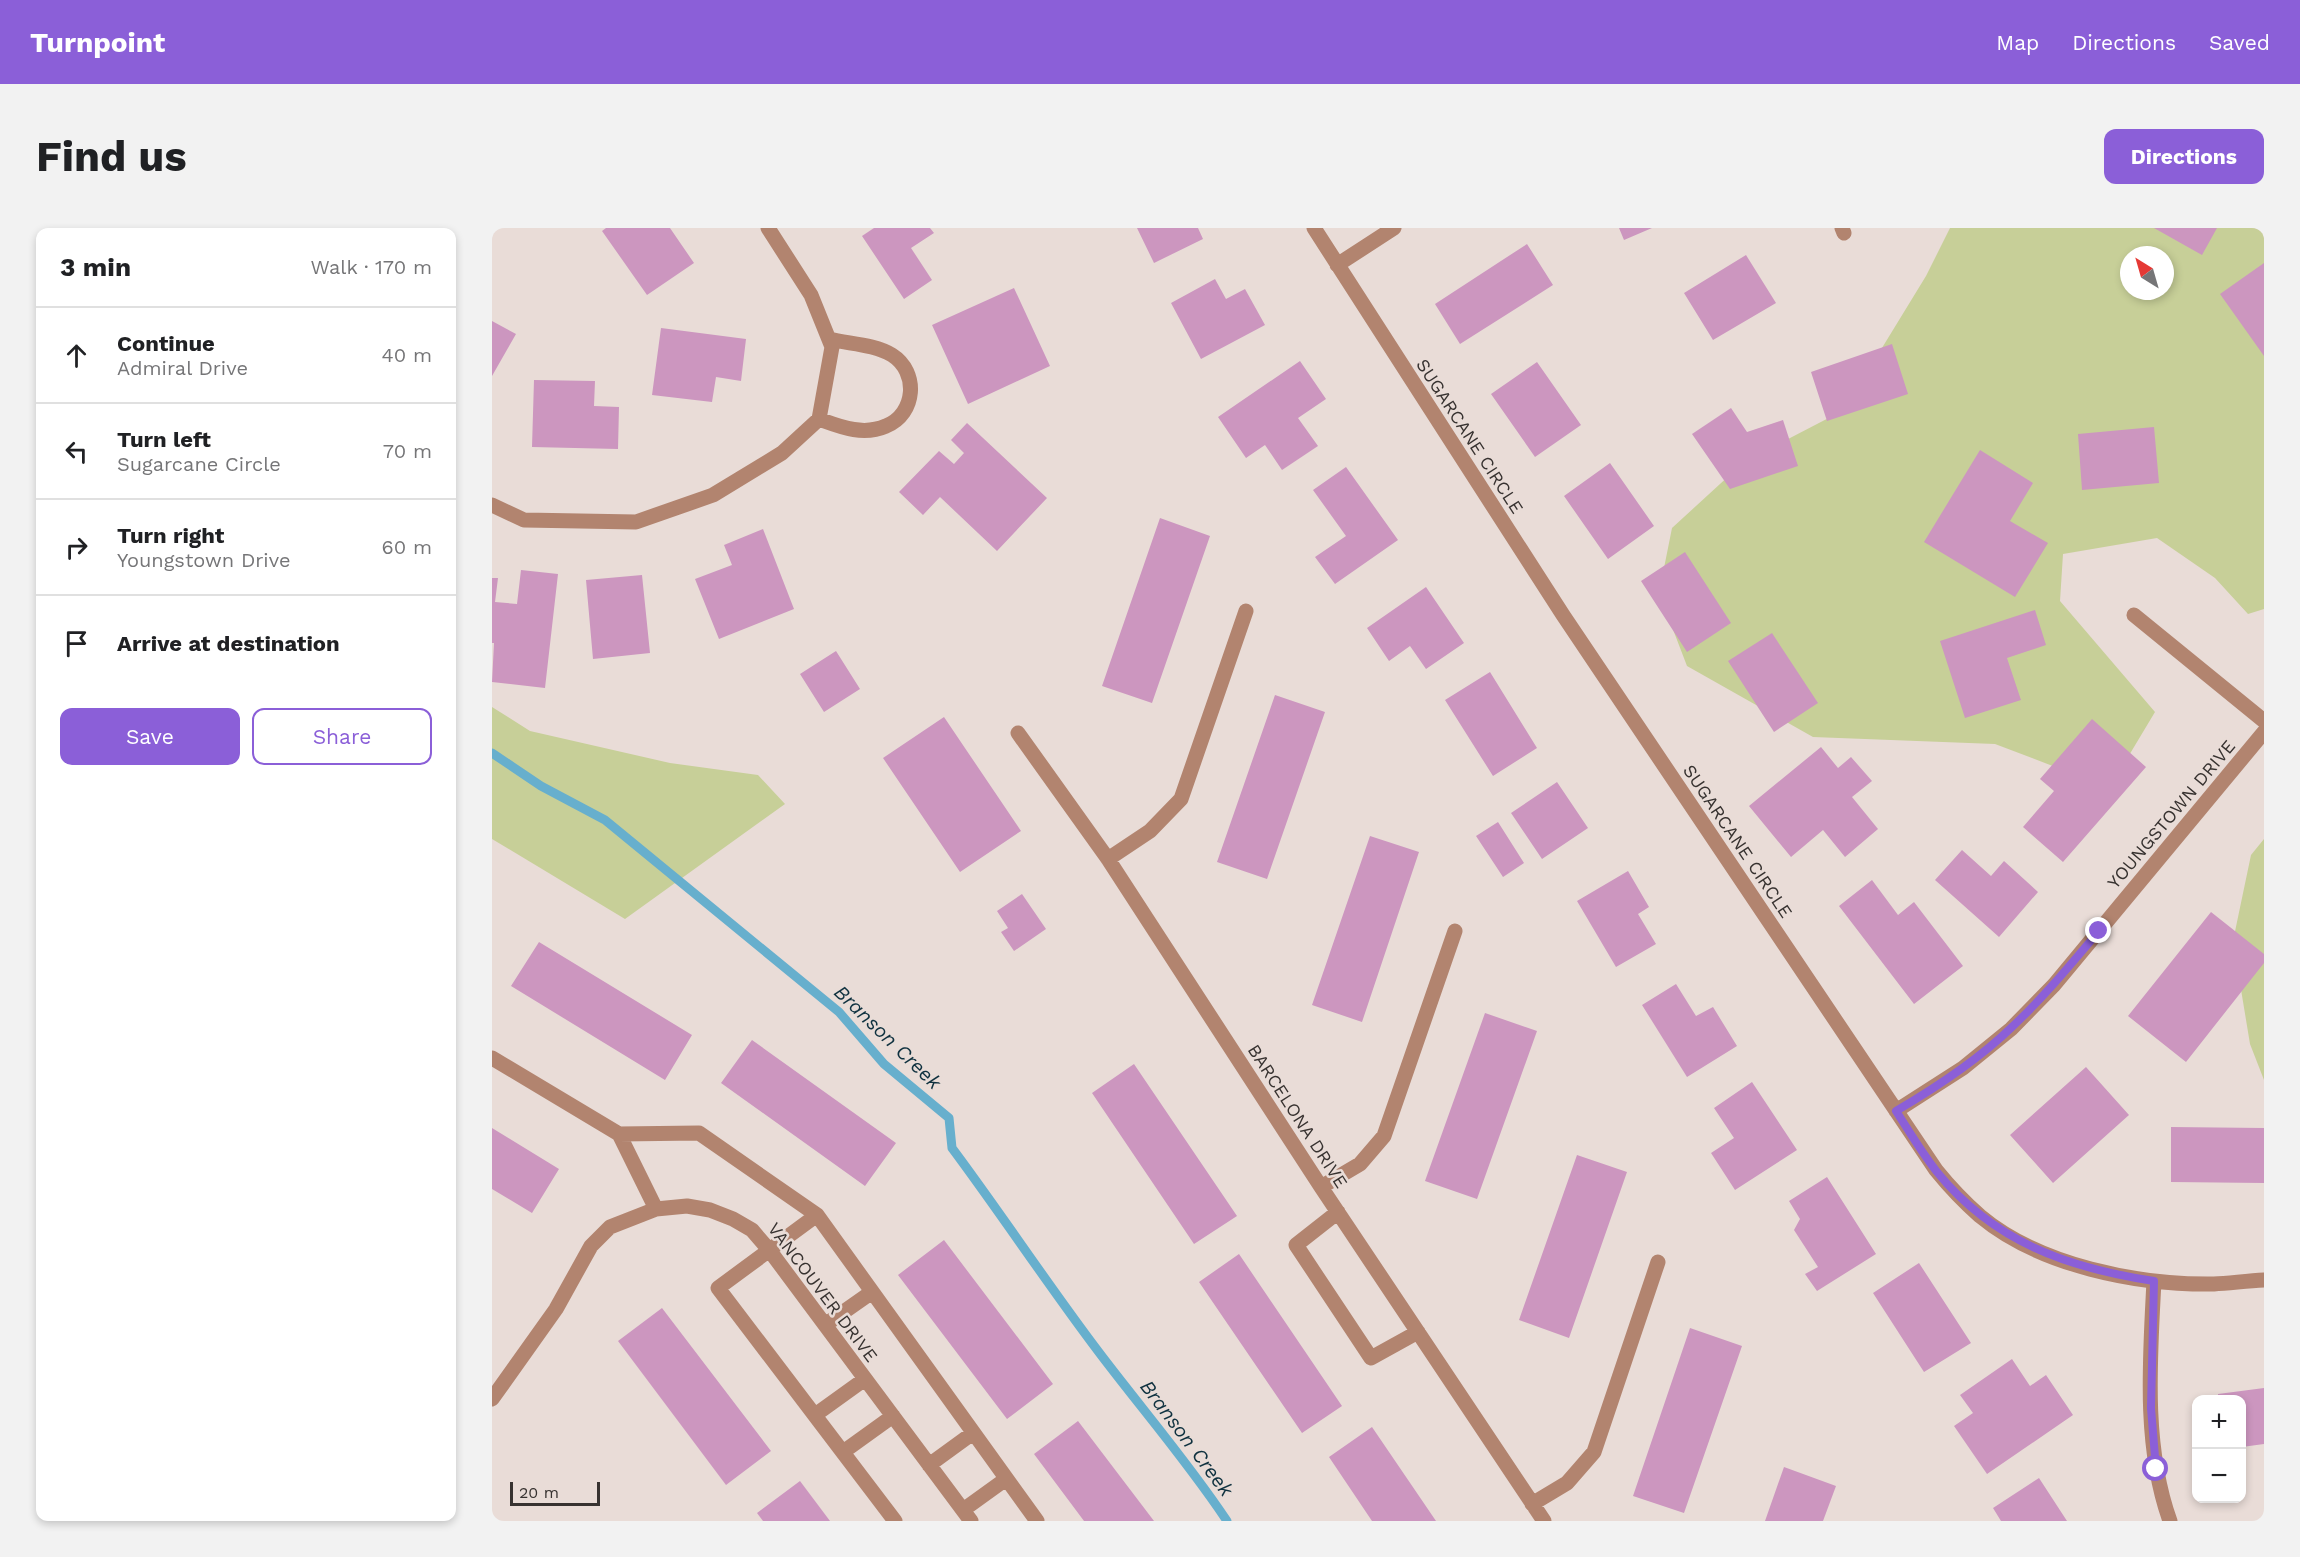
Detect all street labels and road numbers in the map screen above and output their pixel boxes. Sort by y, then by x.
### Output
street label: SUGARCANE CIRCLE [1412,355,1528,517]
street label: YOUNGSTOWN DRIVE [2103,736,2239,892]
street label: SUGARCANE CIRCLE [1679,760,1797,922]
street label: BARCELONA DRIVE [1244,1040,1352,1192]
street label: VANCOUVER DRIVE [764,1218,882,1366]

